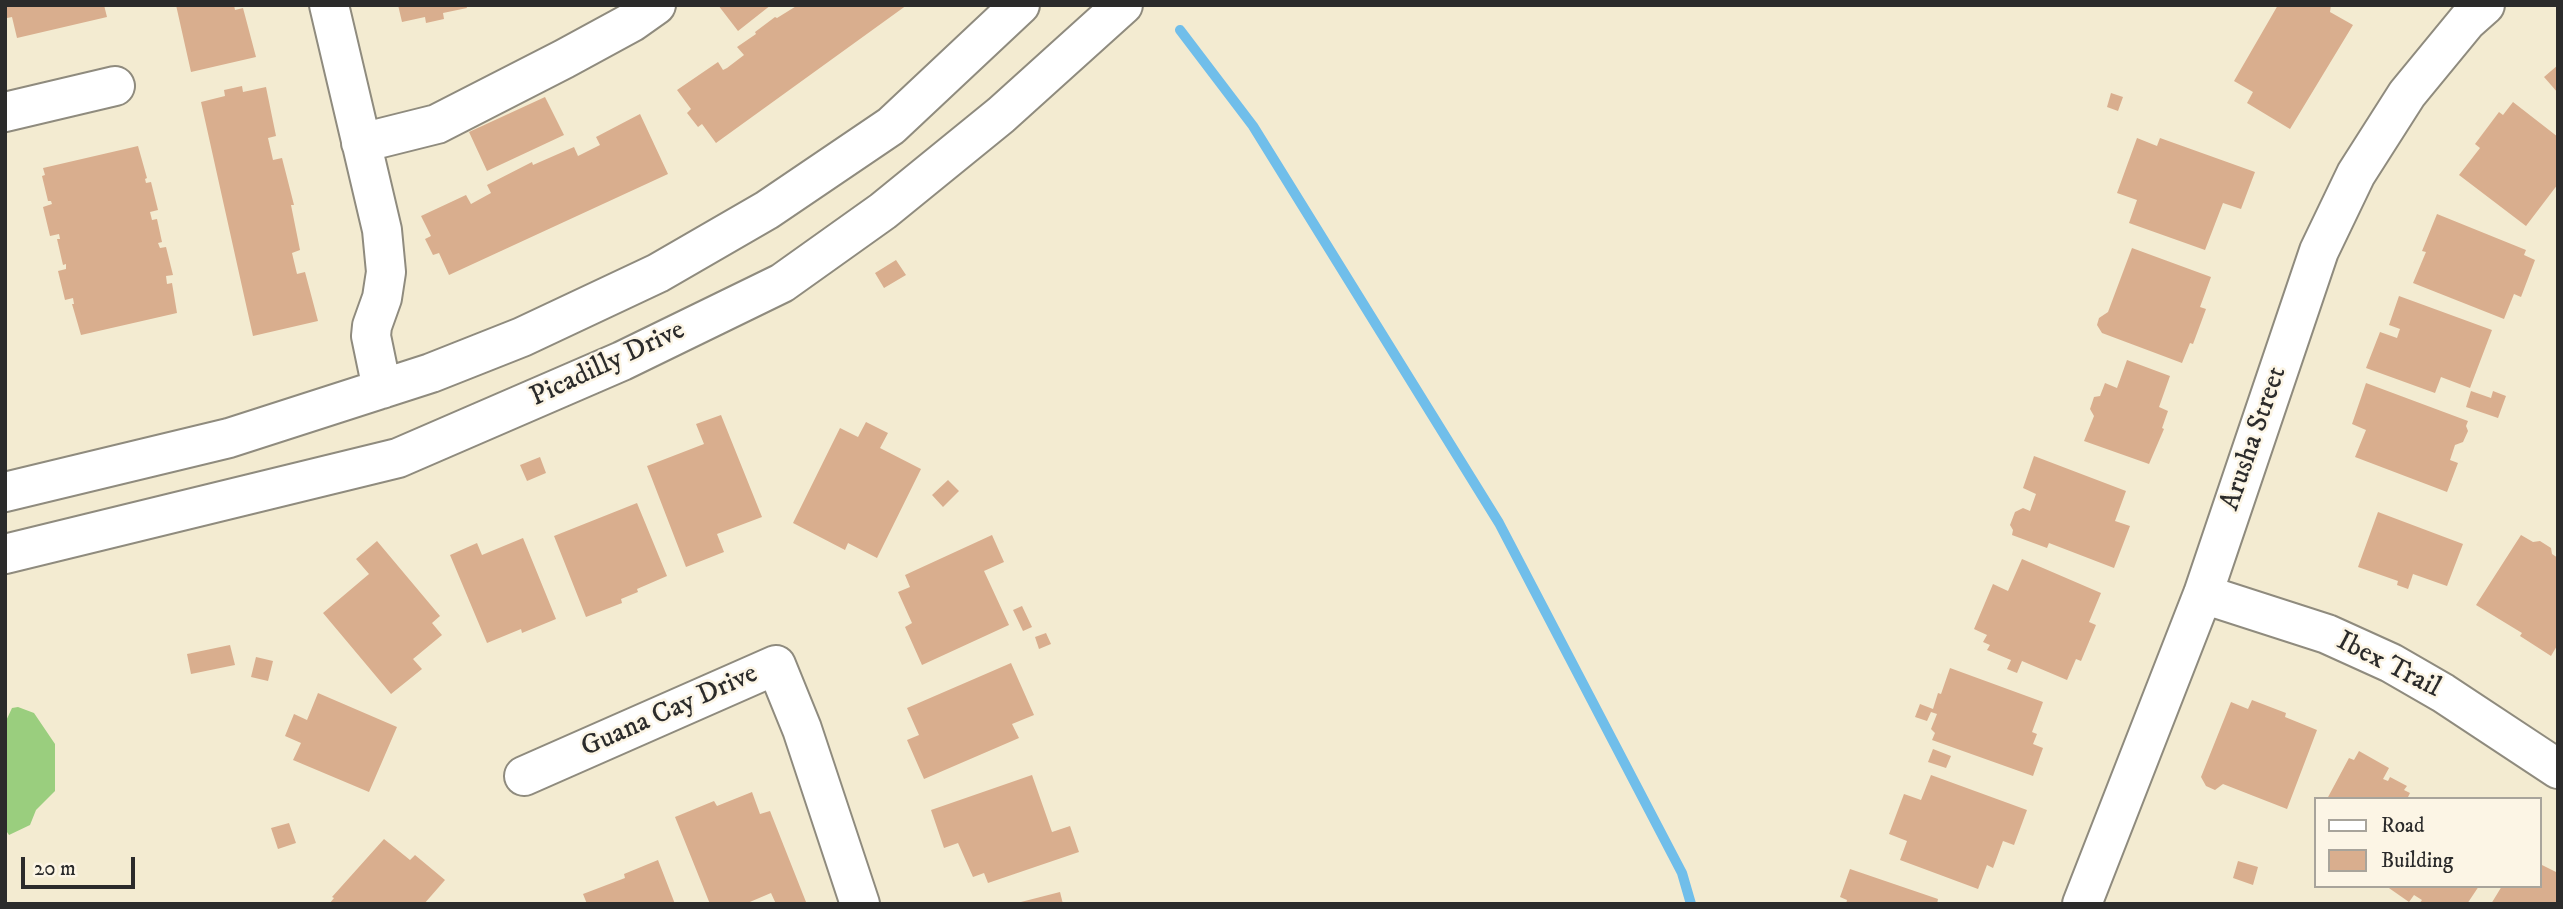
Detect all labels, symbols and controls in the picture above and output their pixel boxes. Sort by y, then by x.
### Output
street label: Picadilly Drive [525,315,691,415]
street label: Arusha Street [2215,363,2295,515]
street label: Ibex Trail [2330,626,2446,706]
street label: Guana Cay Drive [577,658,763,766]
legend [2314,797,2542,888]
text: Road [2381,813,2425,839]
scale bar [24,842,138,886]
text: Building [2381,848,2453,874]
text: 20 m [34,856,76,882]

